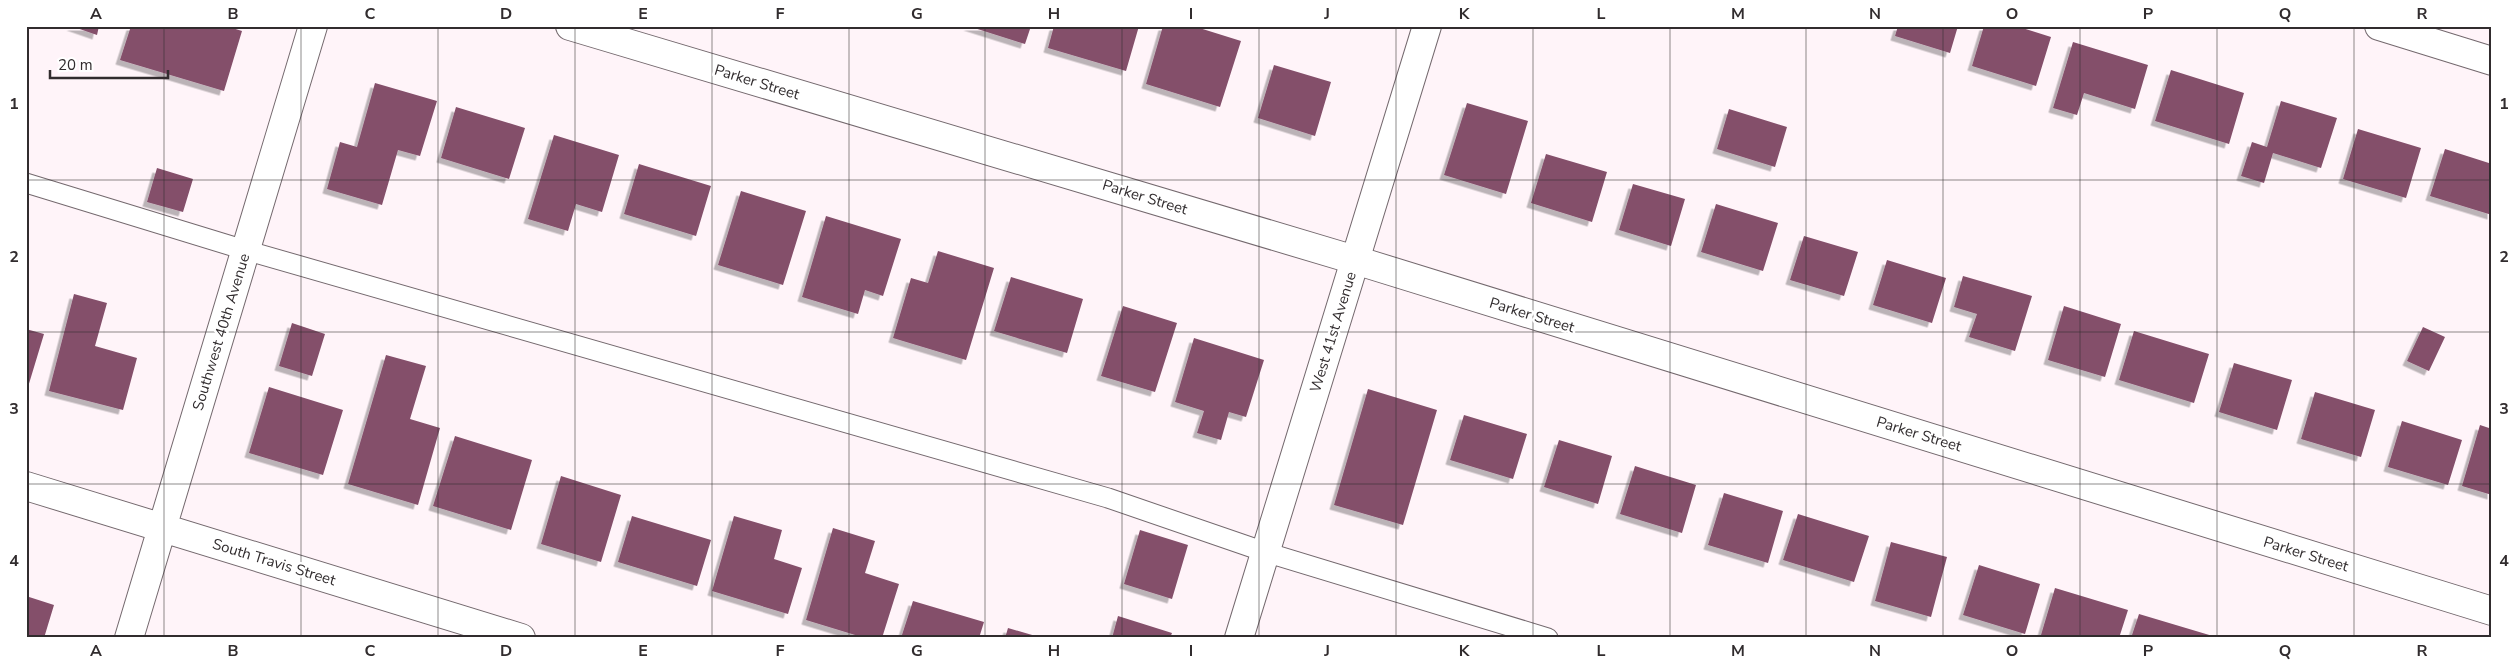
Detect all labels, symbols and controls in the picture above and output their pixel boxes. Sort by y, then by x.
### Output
text: A [90,3,102,25]
text: B [227,3,239,25]
text: C [365,3,376,25]
text: D [500,3,512,25]
text: E [638,3,648,25]
text: F [776,3,785,25]
text: G [911,3,923,25]
text: H [1048,3,1060,25]
text: I [1189,3,1193,25]
text: J [1323,3,1330,25]
text: K [1459,3,1471,25]
text: L [1597,3,1606,25]
text: M [1731,3,1745,25]
text: N [1869,3,1881,25]
text: O [2006,3,2018,25]
text: P [2143,3,2153,25]
text: Q [2279,3,2291,25]
text: R [2417,3,2428,25]
scale bar [50,48,168,80]
text: 20 m [58,55,93,75]
street label: Parker Street [712,60,803,105]
text: 1 [9,93,19,115]
text: 1 [2499,93,2509,115]
street label: Parker Street [1100,175,1191,220]
text: 2 [9,246,19,268]
text: 2 [2499,246,2509,268]
street label: Southwest 40th Avenue [188,251,254,413]
street label: West 41st Avenue [1305,269,1361,395]
street label: Parker Street [1487,293,1578,338]
text: 3 [9,398,19,420]
text: 3 [2499,398,2509,420]
street label: Parker Street [1874,412,1965,457]
street label: Parker Street [2261,532,2352,577]
street label: South Travis Street [210,534,339,590]
text: 4 [9,550,19,572]
text: 4 [2499,550,2509,572]
text: A [90,640,102,662]
text: B [227,640,239,662]
text: C [365,640,376,662]
text: D [500,640,512,662]
text: E [638,640,648,662]
text: F [776,640,785,662]
text: G [911,640,923,662]
text: H [1048,640,1060,662]
text: I [1189,640,1193,662]
text: J [1323,640,1330,662]
text: K [1459,640,1471,662]
text: L [1597,640,1606,662]
text: M [1731,640,1745,662]
text: N [1869,640,1881,662]
text: O [2006,640,2018,662]
text: P [2143,640,2153,662]
text: Q [2279,640,2291,662]
text: R [2417,640,2428,662]

